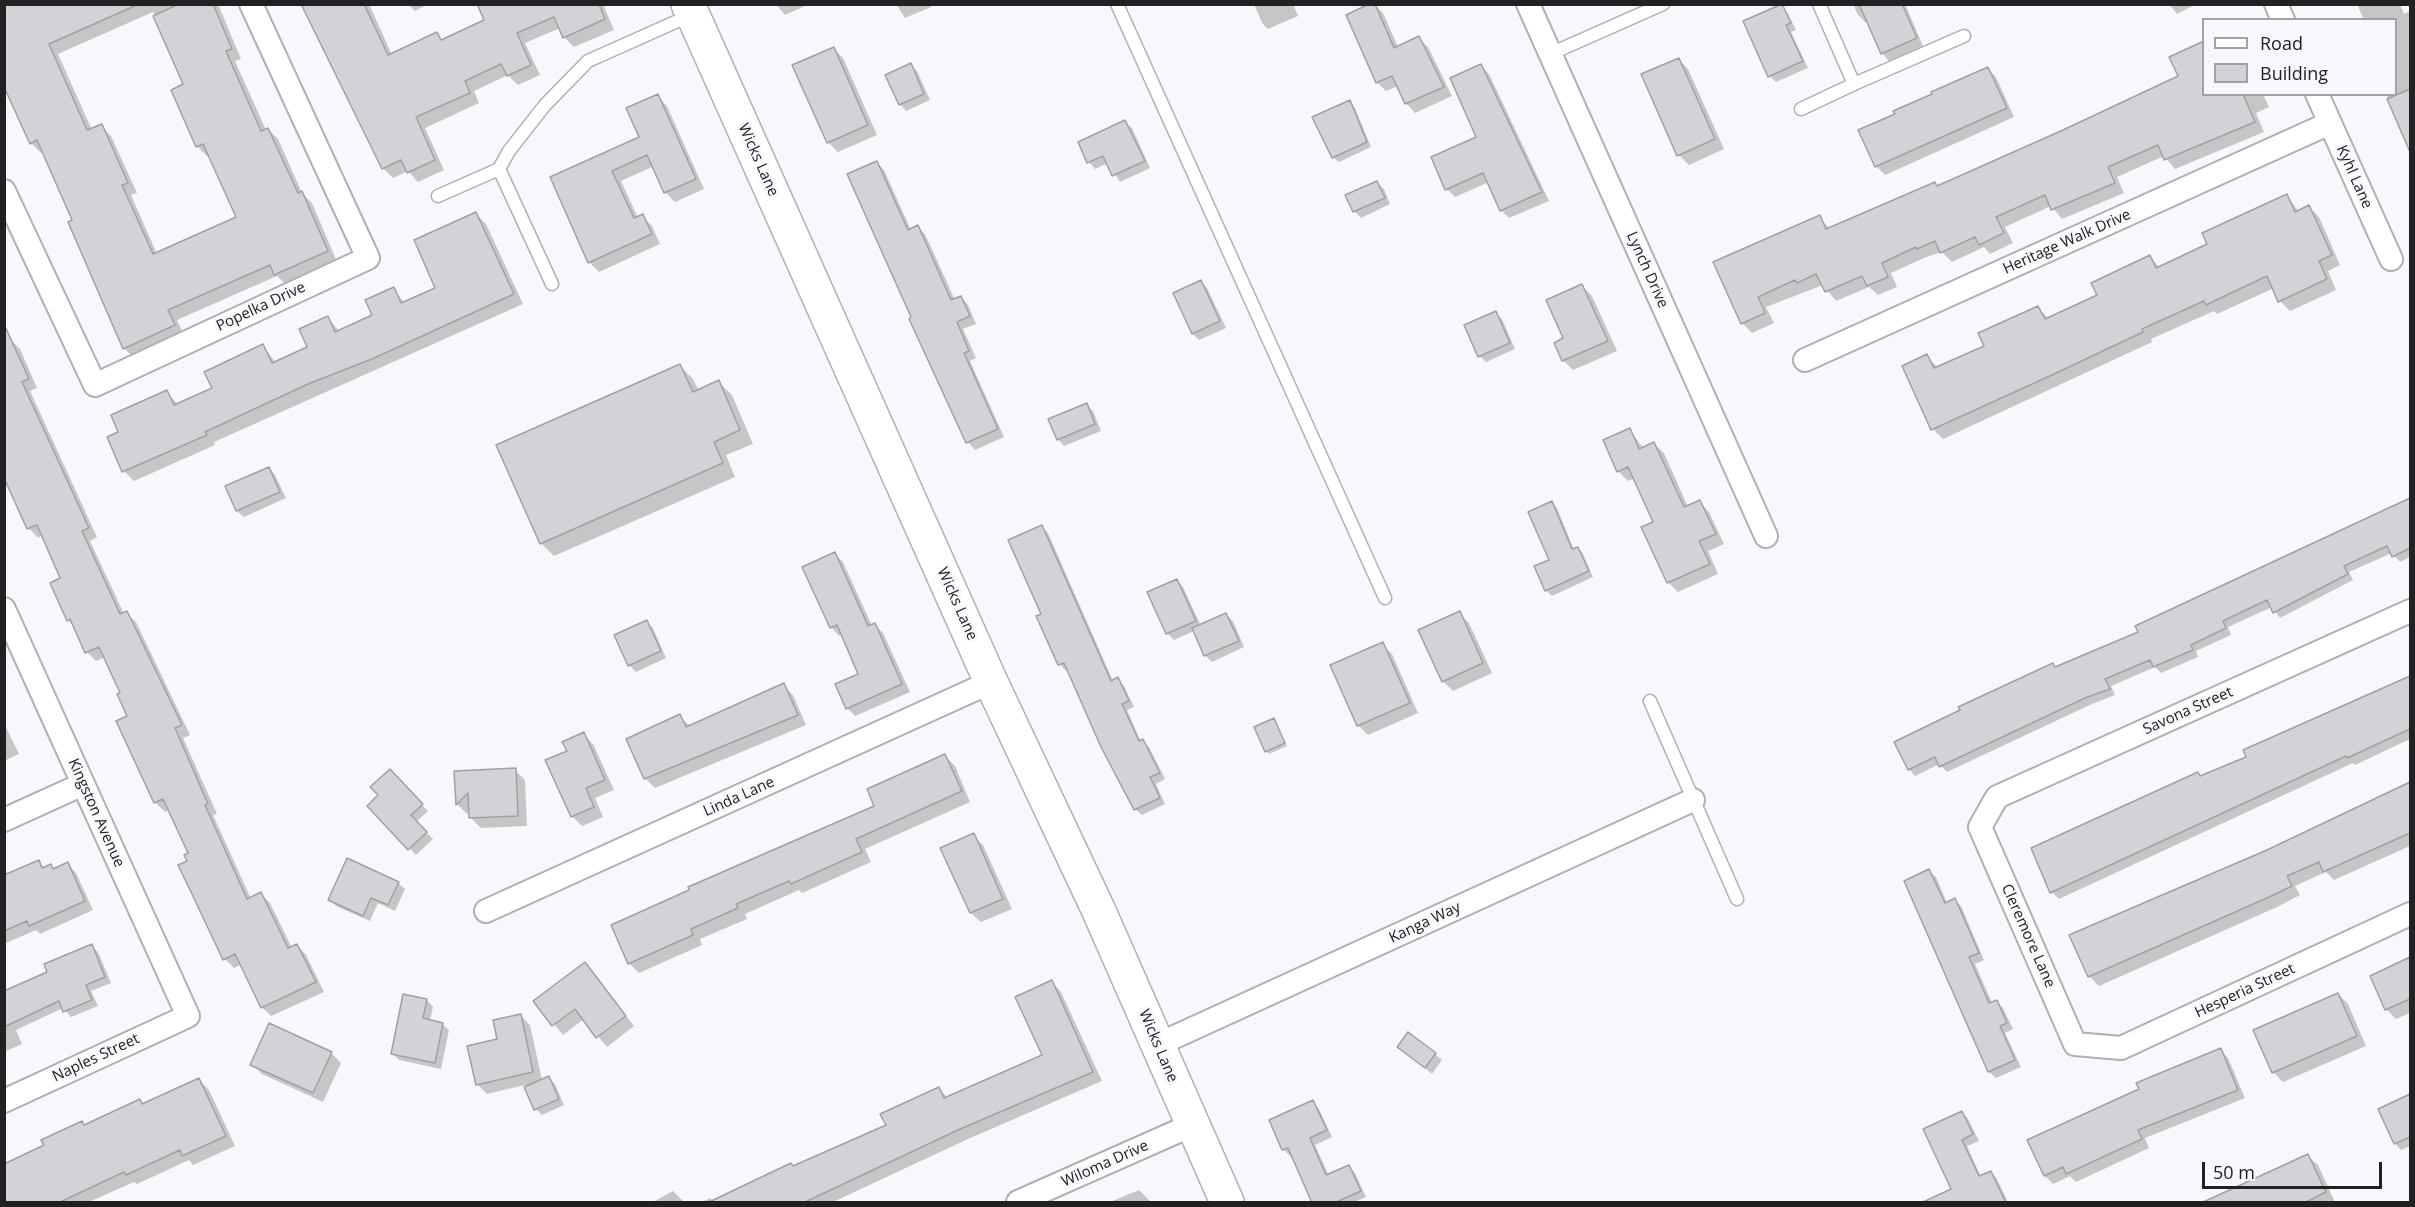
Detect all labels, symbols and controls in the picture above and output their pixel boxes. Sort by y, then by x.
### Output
legend [2202,18,2397,96]
text: Road [2260,31,2303,55]
text: Building [2260,61,2328,85]
street label: Wicks Lane [734,121,782,199]
street label: Kyhl Lane [2332,143,2376,211]
street label: Heritage Walk Drive [2000,206,2134,278]
street label: Lynch Drive [1622,229,1672,311]
street label: Popelka Drive [214,279,308,335]
street label: Wicks Lane [933,565,981,643]
street label: Savona Street [2140,683,2236,739]
street label: Kingston Avenue [64,756,128,870]
street label: Linda Lane [701,773,777,821]
street label: Cleremore Lane [1997,881,2059,991]
street label: Kanga Way [1386,899,1464,947]
street label: Hesperia Street [2192,960,2298,1022]
street label: Wicks Lane [1135,1007,1181,1085]
street label: Naples Street [50,1030,142,1086]
street label: Wiloma Drive [1059,1137,1151,1191]
scale bar [2205,1150,2385,1188]
text: 50 m [2213,1160,2255,1184]

